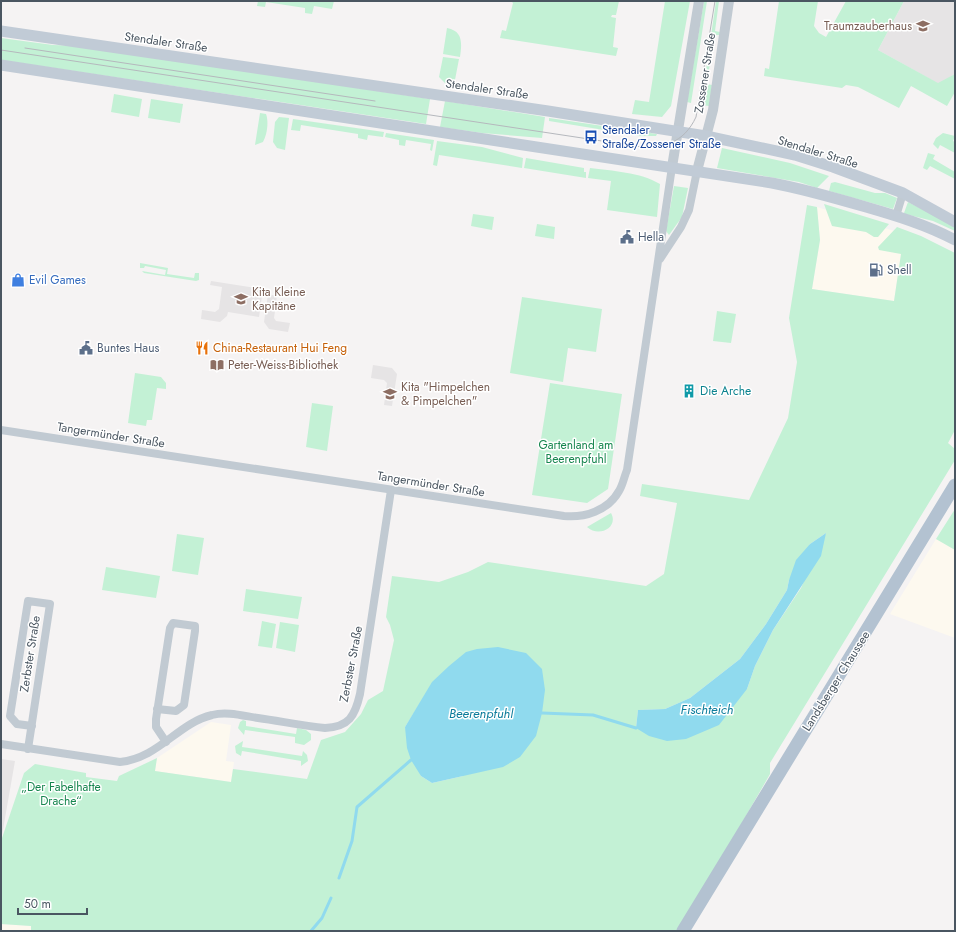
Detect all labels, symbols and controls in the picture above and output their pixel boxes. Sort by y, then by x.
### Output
place label: Traumzauberhaus [824,17,912,35]
school or university icon: Traumzauberhaus [915,18,931,34]
street label: Stendaler Straße [123,27,209,57]
street label: Zossener Straße [690,32,720,114]
street label: Stendaler Straße [444,74,530,104]
place label: Stendaler Straße/Zossener Straße [602,121,721,153]
bus stop icon: Stendaler Straße/Zossener Straße [583,129,599,145]
street label: Stendaler Straße [775,131,861,173]
place label: Hella [638,228,664,246]
public building icon: Hella [619,229,635,245]
place label: Shell [887,261,912,279]
fuel station icon: Shell [868,262,884,278]
place label: Evil Games [29,271,86,289]
shop icon: Evil Games [10,272,26,288]
place label: Kita Kleine Kapitäne [252,283,305,315]
school or university icon: Kita Kleine Kapitäne [233,291,249,307]
place label: Buntes Haus [97,339,159,357]
place label: China-Restaurant Hui Feng [213,339,347,357]
public building icon: Buntes Haus [78,340,94,356]
restaurant icon: China-Restaurant Hui Feng [194,340,210,356]
place label: Peter-Weiss-Bibliothek [228,356,339,374]
library icon: Peter-Weiss-Bibliothek [209,357,225,373]
place label: Kita "Himpelchen & Pimpelchen" [401,378,490,410]
place label: Die Arche [700,382,751,400]
building icon: Die Arche [681,383,697,399]
school or university icon: Kita "Himpelchen & Pimpelchen" [382,386,398,402]
street label: Tangermünder Straße [56,418,166,452]
park label: Gartenland am Beerenpfuhl [539,436,613,468]
street label: Tangermünder Straße [376,467,486,501]
street label: Zerbster Straße [15,614,45,694]
street label: Zerbster Straße [335,624,367,704]
street label: Landsberger Chaussee [798,627,874,735]
water label: Fischteich [681,700,734,719]
water label: Beerenpfuhl [449,704,514,723]
park label: „Der Fabelhafte Drache“ [21,778,101,810]
scale bar [18,890,87,916]
text: 50 m [24,895,51,913]

